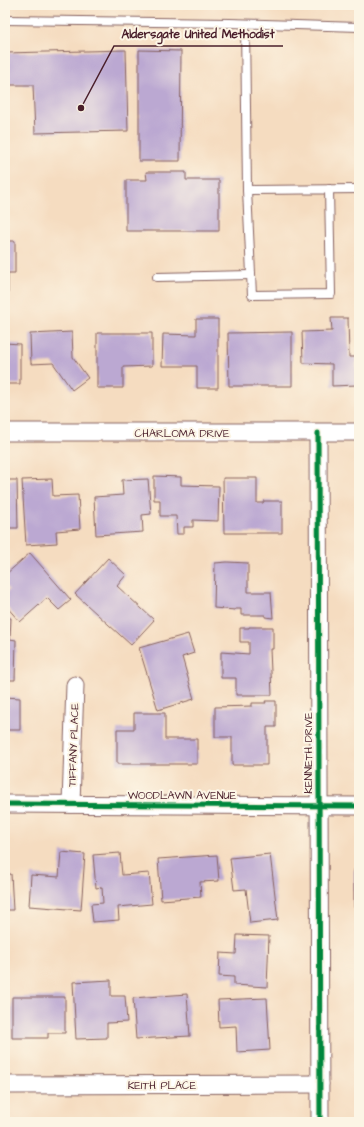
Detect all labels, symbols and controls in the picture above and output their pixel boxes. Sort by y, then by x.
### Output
callout: Aldersgate United Methodist [114,22,283,46]
text: Aldersgate United Methodist [122,26,275,45]
street label: CHARLOMA DRIVE [135,426,230,441]
street label: TIFFANY PLACE [65,702,82,787]
street label: KENNETH DRIVE [301,712,316,794]
street label: WOODLAWN AVENUE [128,788,237,803]
street label: KEITH PLACE [128,1078,197,1093]

